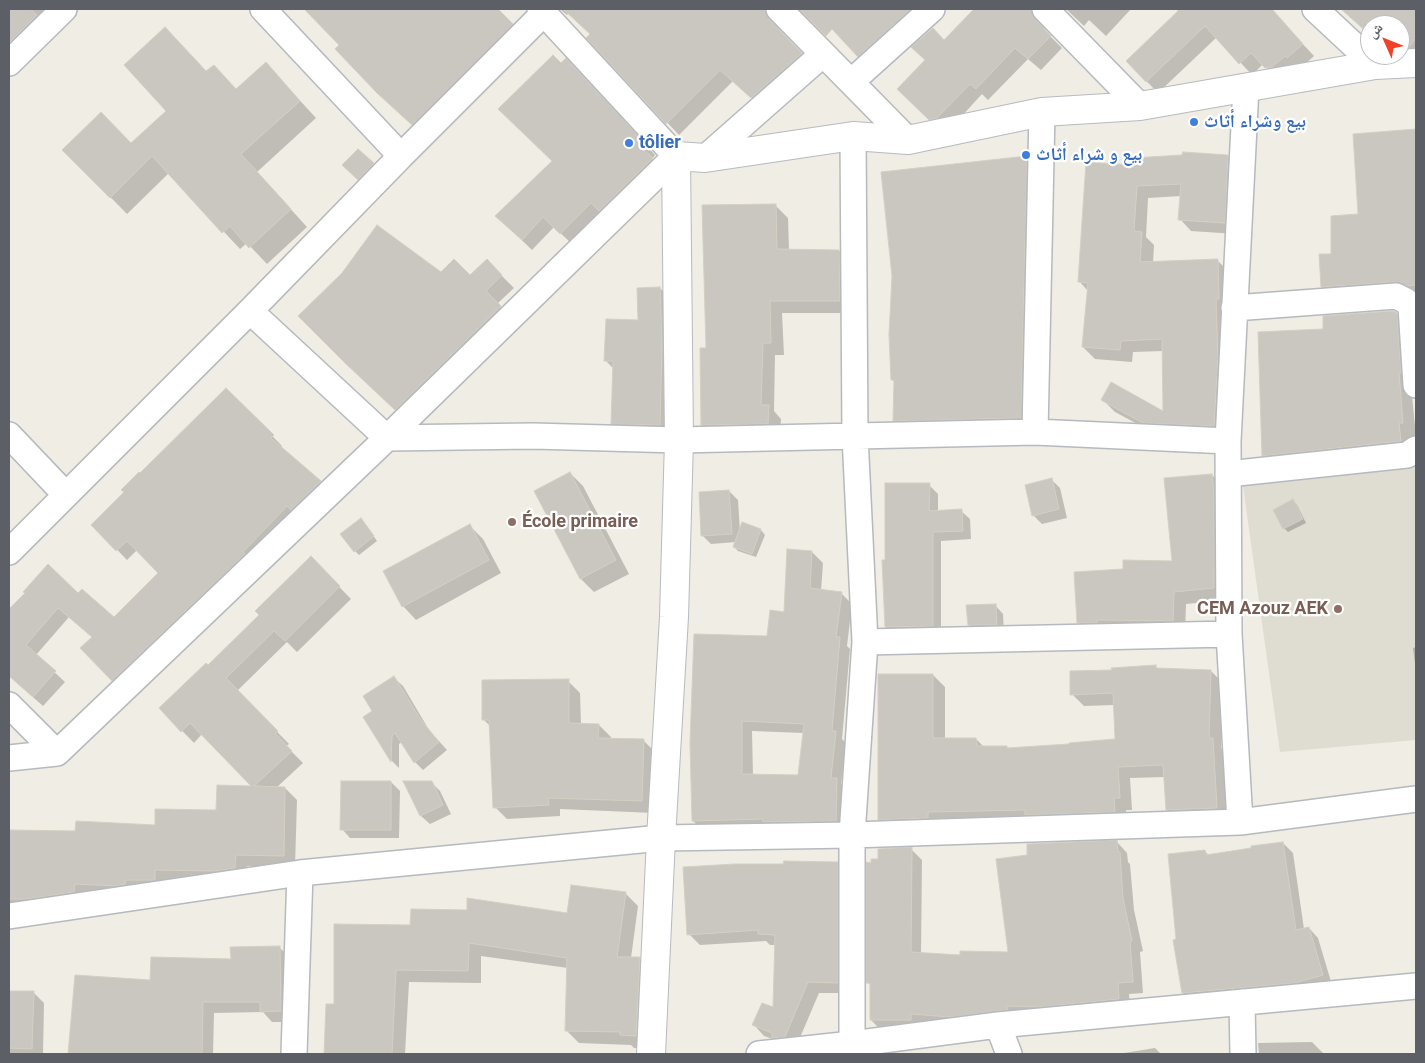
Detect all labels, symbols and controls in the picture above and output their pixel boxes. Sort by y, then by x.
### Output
north arrow [1360,15,1410,65]
text: ش [1364,19,1386,41]
place label: بيع وشراء أثاث [1204,111,1306,133]
marker: بيع وشراء أثاث [1188,116,1200,128]
place label: tôlier [639,132,681,154]
marker: tôlier [623,137,635,149]
place label: بيع و شراء أثاث [1036,144,1142,166]
marker: بيع و شراء أثاث [1020,149,1032,161]
place label: École primaire [522,511,638,533]
marker: École primaire [506,516,518,528]
place label: CEM Azouz AEK [1197,598,1328,620]
marker: CEM Azouz AEK [1332,603,1344,615]

